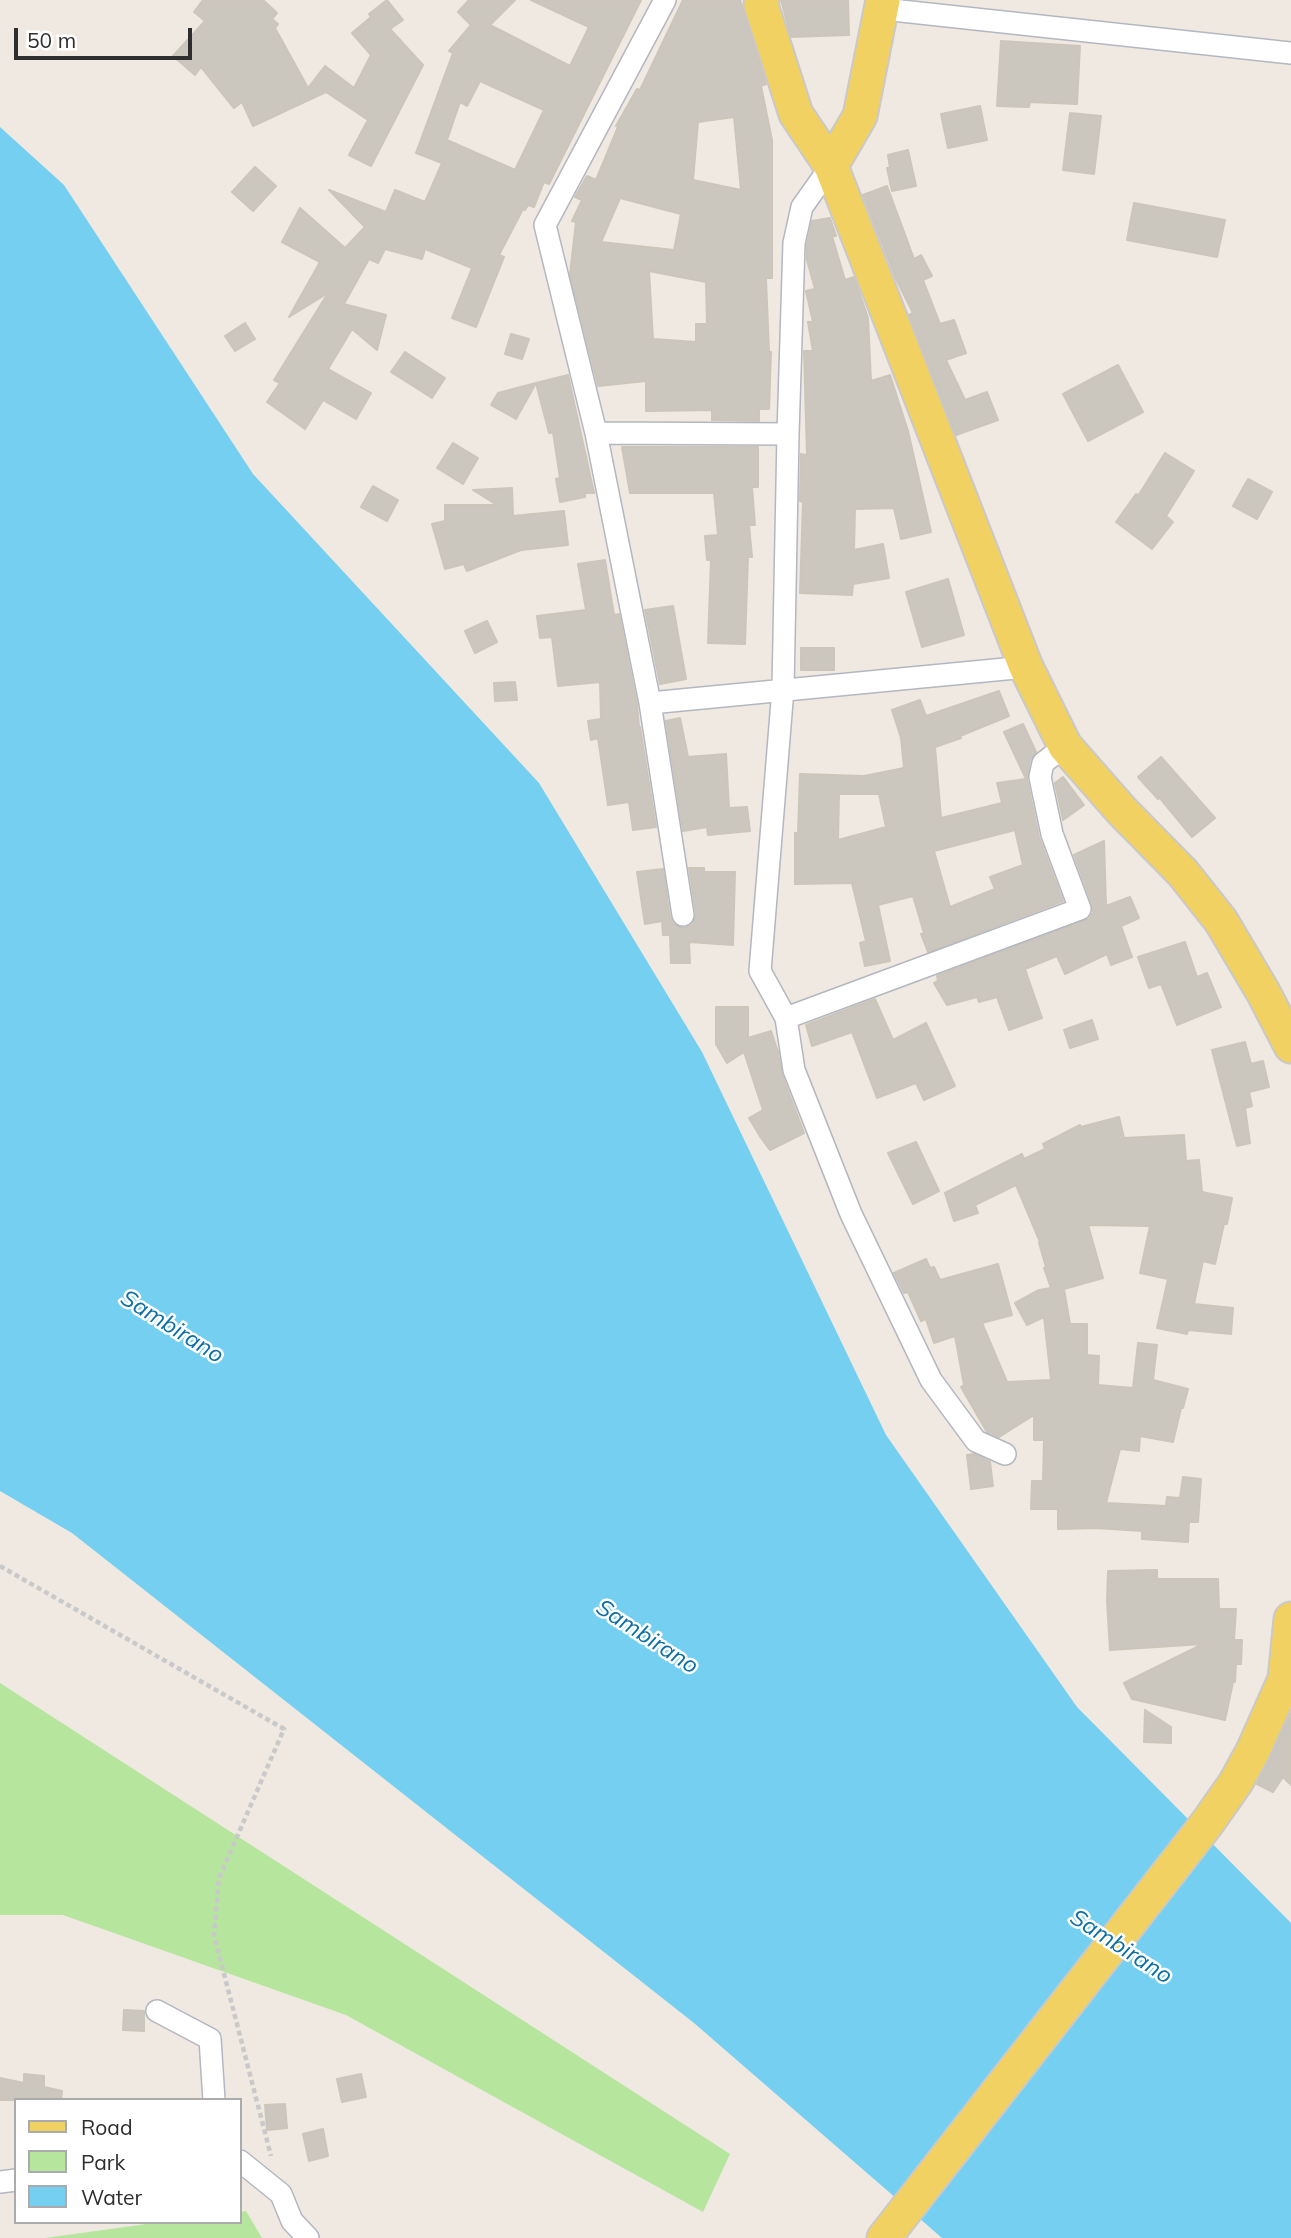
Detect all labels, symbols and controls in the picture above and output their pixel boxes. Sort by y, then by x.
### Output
scale bar [18,14,196,58]
text: 50 m [27,27,76,53]
water label: Sambirano [115,1284,229,1370]
water label: Sambirano [591,1594,703,1680]
water label: Sambirano [1065,1904,1177,1990]
legend [14,2098,242,2224]
text: Road [81,2114,132,2140]
text: Park [81,2149,125,2175]
text: Water [81,2184,142,2210]

